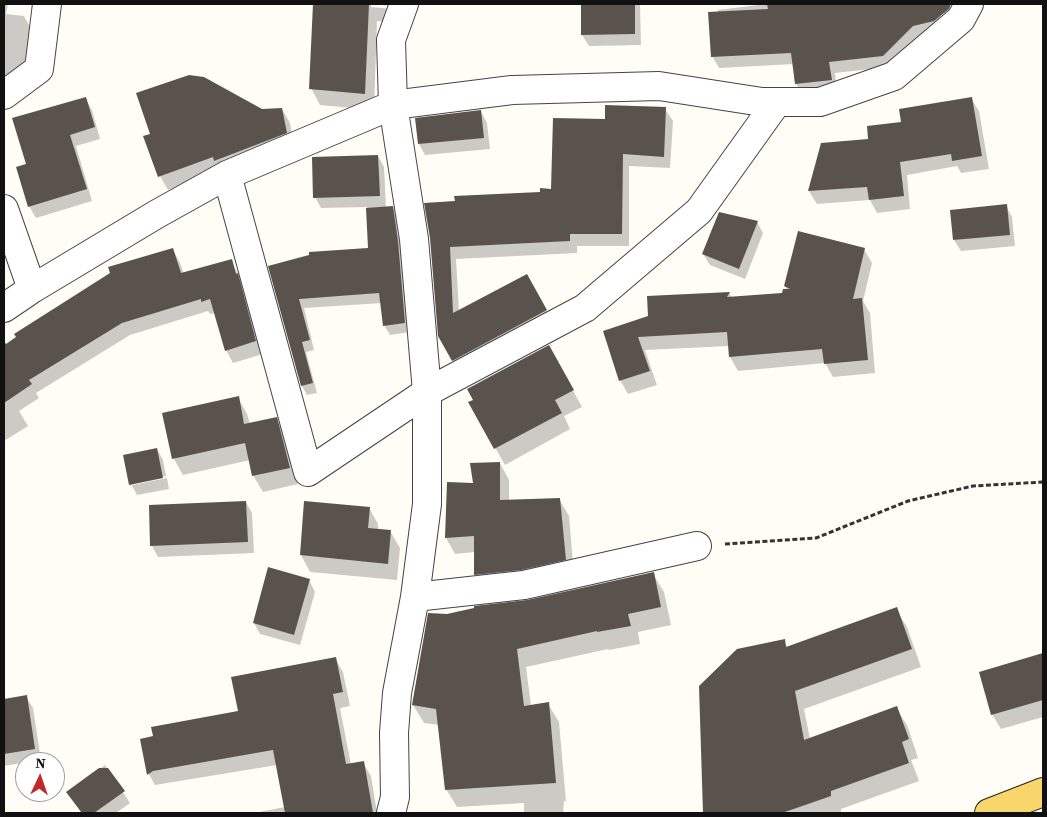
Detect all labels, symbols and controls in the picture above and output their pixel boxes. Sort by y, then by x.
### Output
north arrow [15,752,65,802]
text: N [35,753,46,773]

